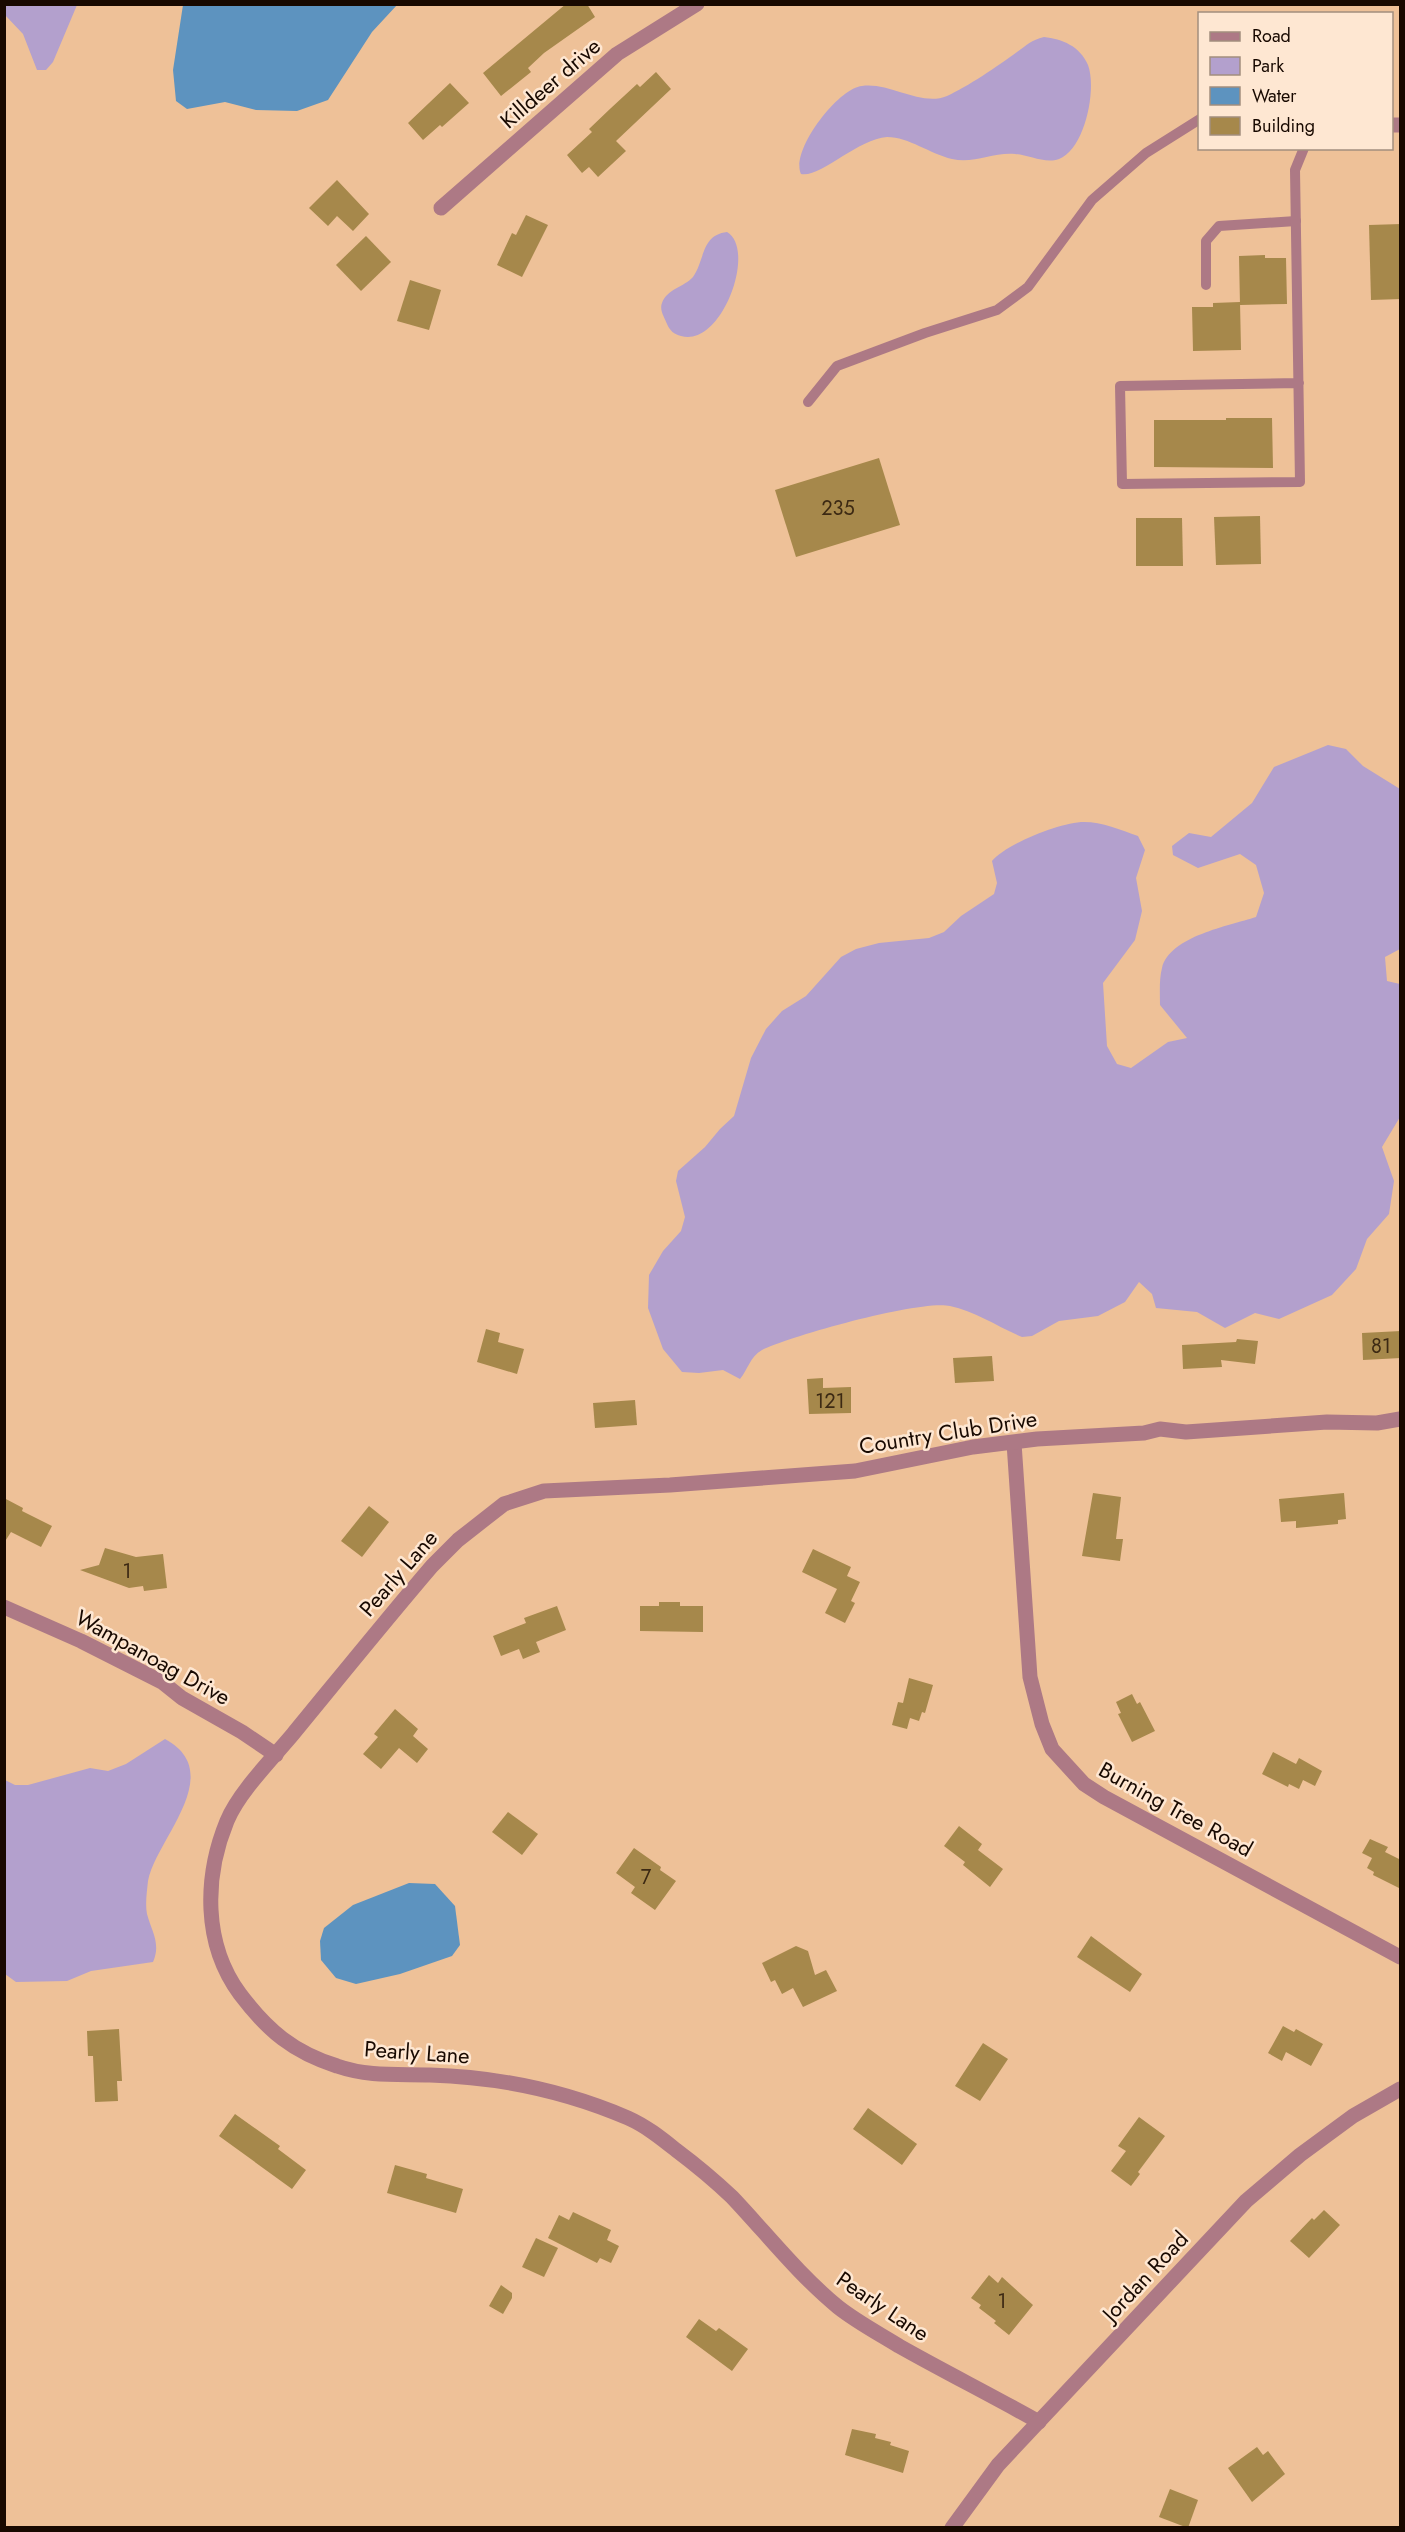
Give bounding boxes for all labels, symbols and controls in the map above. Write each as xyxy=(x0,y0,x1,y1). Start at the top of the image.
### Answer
legend xyxy=(1198,12,1393,150)
text: Road xyxy=(1252,23,1291,49)
street label: Killdeer drive xyxy=(493,30,607,136)
text: Park xyxy=(1252,53,1284,79)
text: Water xyxy=(1252,83,1297,109)
text: Building xyxy=(1252,113,1315,139)
house number: 235 xyxy=(821,494,855,523)
house number: 81 xyxy=(1371,1332,1391,1361)
house number: 121 xyxy=(815,1387,845,1416)
street label: Country Club Drive xyxy=(857,1402,1039,1462)
street label: Pearly Lane xyxy=(351,1523,445,1623)
house number: 1 xyxy=(123,1557,132,1586)
street label: Wampanoag Drive xyxy=(70,1601,236,1713)
street label: Burning Tree Road xyxy=(1093,1753,1259,1865)
house number: 7 xyxy=(641,1863,652,1892)
street label: Pearly Lane xyxy=(363,2032,471,2072)
street label: Jordan Road xyxy=(1093,2224,1195,2331)
street label: Pearly Lane xyxy=(830,2263,936,2349)
house number: 1 xyxy=(998,2287,1007,2316)

